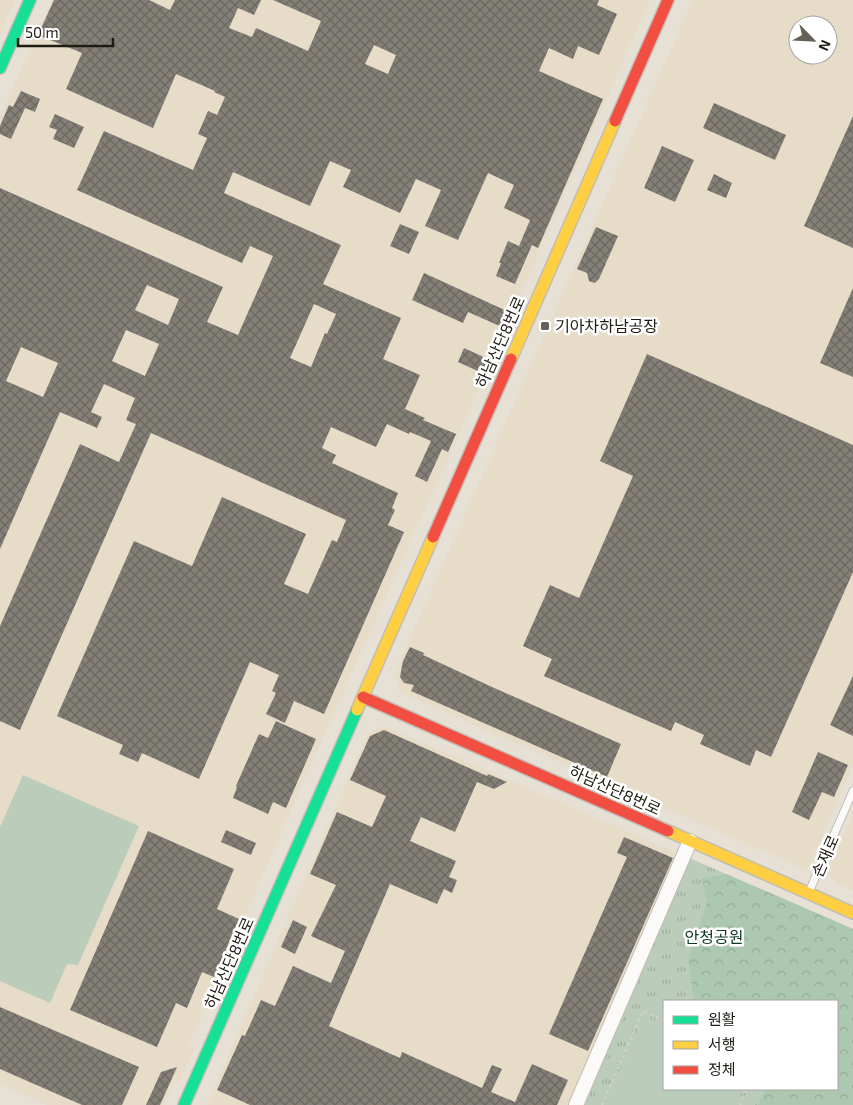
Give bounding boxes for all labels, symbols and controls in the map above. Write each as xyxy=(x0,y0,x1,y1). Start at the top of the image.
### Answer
scale bar xyxy=(18,15,112,47)
north arrow xyxy=(788,15,838,65)
text: 50 m xyxy=(25,23,59,41)
text: N xyxy=(816,37,835,54)
street label: 하남산단8번로 xyxy=(471,293,528,390)
place label: 기아차하남공장 xyxy=(555,316,658,335)
marker: 기아차하남공장 xyxy=(539,320,551,332)
street label: 하남산단8번로 xyxy=(567,761,664,818)
street label: 손재로 xyxy=(807,832,842,880)
street label: 하남산단8번로 xyxy=(200,914,257,1011)
park label: 안청공원 xyxy=(685,927,743,946)
legend xyxy=(663,1000,838,1090)
text: 원활 xyxy=(708,1010,736,1028)
text: 서행 xyxy=(708,1035,736,1053)
text: 정체 xyxy=(708,1060,736,1078)

